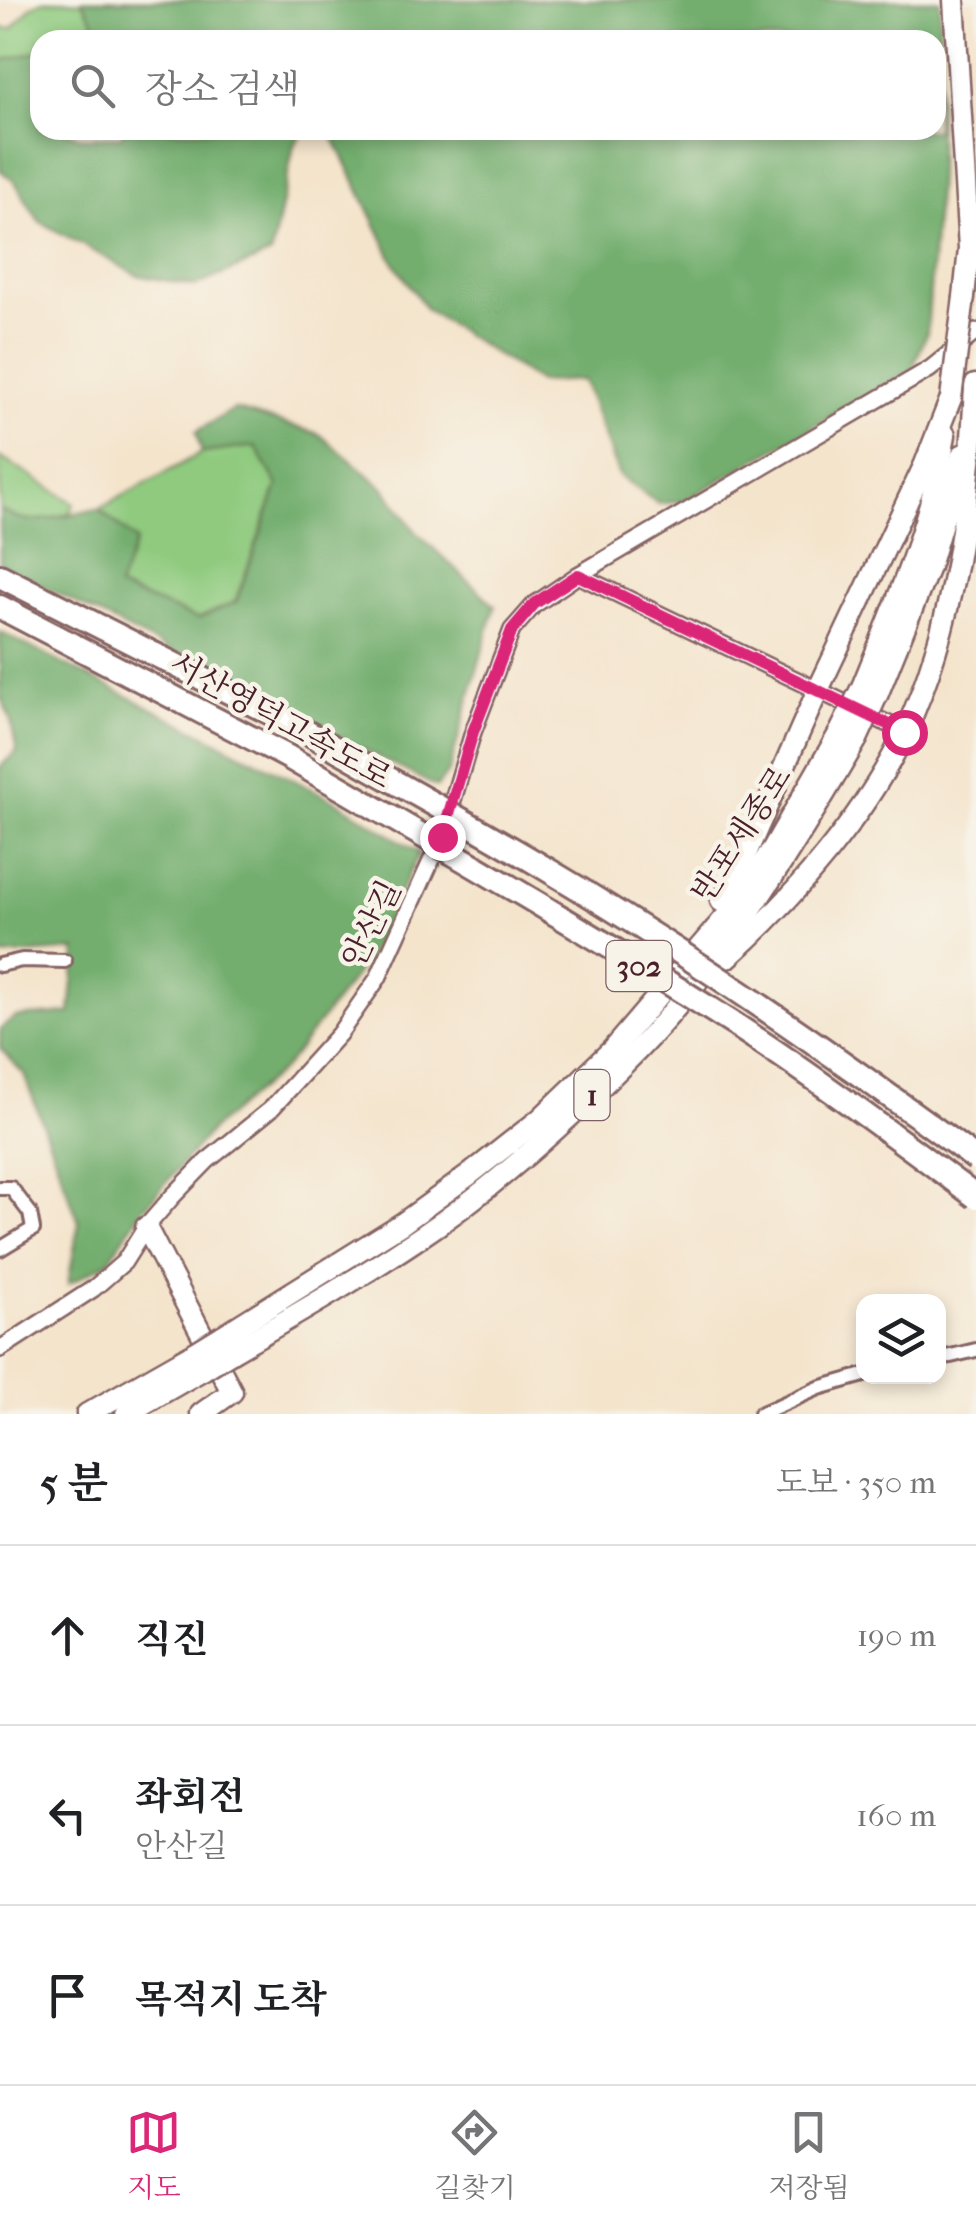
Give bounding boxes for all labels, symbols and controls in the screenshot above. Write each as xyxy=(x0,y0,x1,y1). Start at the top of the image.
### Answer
search box xyxy=(30,30,946,140)
icon: search xyxy=(65,58,120,113)
text: 장소 검색 xyxy=(145,67,300,112)
street label: 서산영덕고속도로 xyxy=(164,644,398,797)
route start xyxy=(882,710,928,756)
street label: 반포세종로 xyxy=(684,759,799,909)
route end xyxy=(420,815,466,861)
street label: 안산길 xyxy=(334,874,408,974)
road number: 302 xyxy=(606,941,672,991)
road number: 1 xyxy=(574,1070,610,1120)
map controls xyxy=(856,1294,946,1384)
button: layers xyxy=(856,1294,946,1384)
text: 5 분 xyxy=(40,1459,108,1508)
text: 도보 · 350 m xyxy=(776,1464,936,1501)
icon: ahead xyxy=(40,1608,95,1663)
text: 직진 xyxy=(135,1617,208,1662)
text: 190 m xyxy=(857,1617,936,1654)
text: 좌회전 xyxy=(135,1774,245,1819)
icon: left xyxy=(40,1788,95,1843)
text: 160 m xyxy=(856,1797,936,1834)
text: 안산길 xyxy=(135,1828,228,1865)
icon: arrive xyxy=(40,1968,95,2023)
text: 목적지 도착 xyxy=(135,1977,327,2022)
tab: 지도 xyxy=(126,2105,181,2205)
tab: 길찾기 xyxy=(434,2105,515,2205)
tab: 저장됨 xyxy=(768,2105,850,2205)

